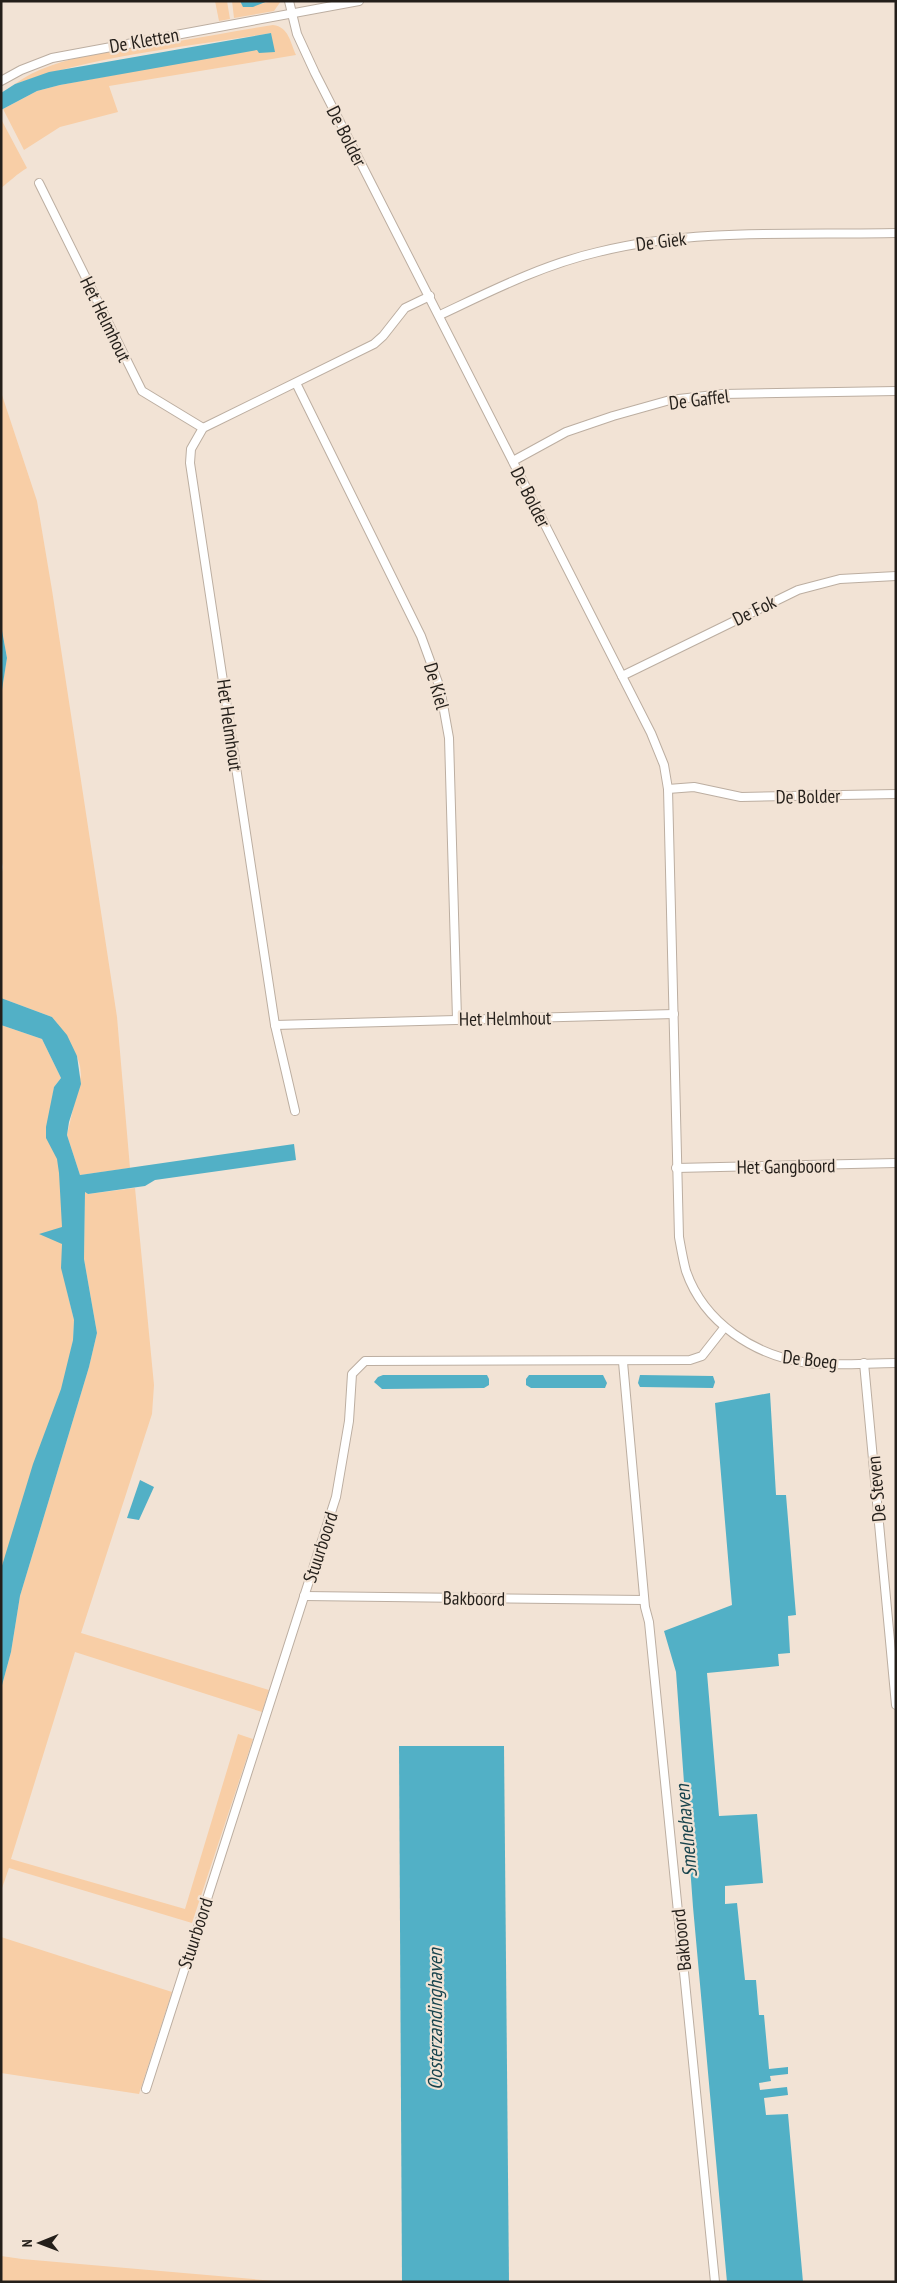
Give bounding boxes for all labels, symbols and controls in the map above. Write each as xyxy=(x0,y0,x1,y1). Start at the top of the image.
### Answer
street label: De Kletten xyxy=(107,22,181,58)
street label: De Bolder xyxy=(322,102,373,171)
street label: De Giek xyxy=(634,226,688,256)
street label: Het Helmhout xyxy=(75,272,137,366)
street label: De Gaffel xyxy=(667,383,731,415)
street label: De Bolder xyxy=(506,463,557,532)
street label: De Fok xyxy=(728,589,780,631)
street label: De Kiel xyxy=(419,660,455,713)
street label: Het Helmhout xyxy=(212,678,248,773)
street label: De Bolder xyxy=(775,783,841,809)
street label: Het Helmhout xyxy=(459,1005,552,1031)
street label: Het Gangboord xyxy=(736,1153,836,1179)
street label: De Boeg xyxy=(781,1344,839,1374)
street label: De Steven xyxy=(861,1455,891,1523)
street label: Stuurboord xyxy=(297,1509,343,1585)
street label: Bakboord xyxy=(443,1585,505,1611)
water label: Smelnehaven xyxy=(669,1782,703,1879)
street label: Stuurboord xyxy=(172,1895,218,1971)
street label: Bakboord xyxy=(666,1908,696,1972)
water label: Oosterzandinghaven xyxy=(422,1947,448,2090)
north arrow xyxy=(15,2218,65,2268)
text: N xyxy=(18,2239,36,2247)

